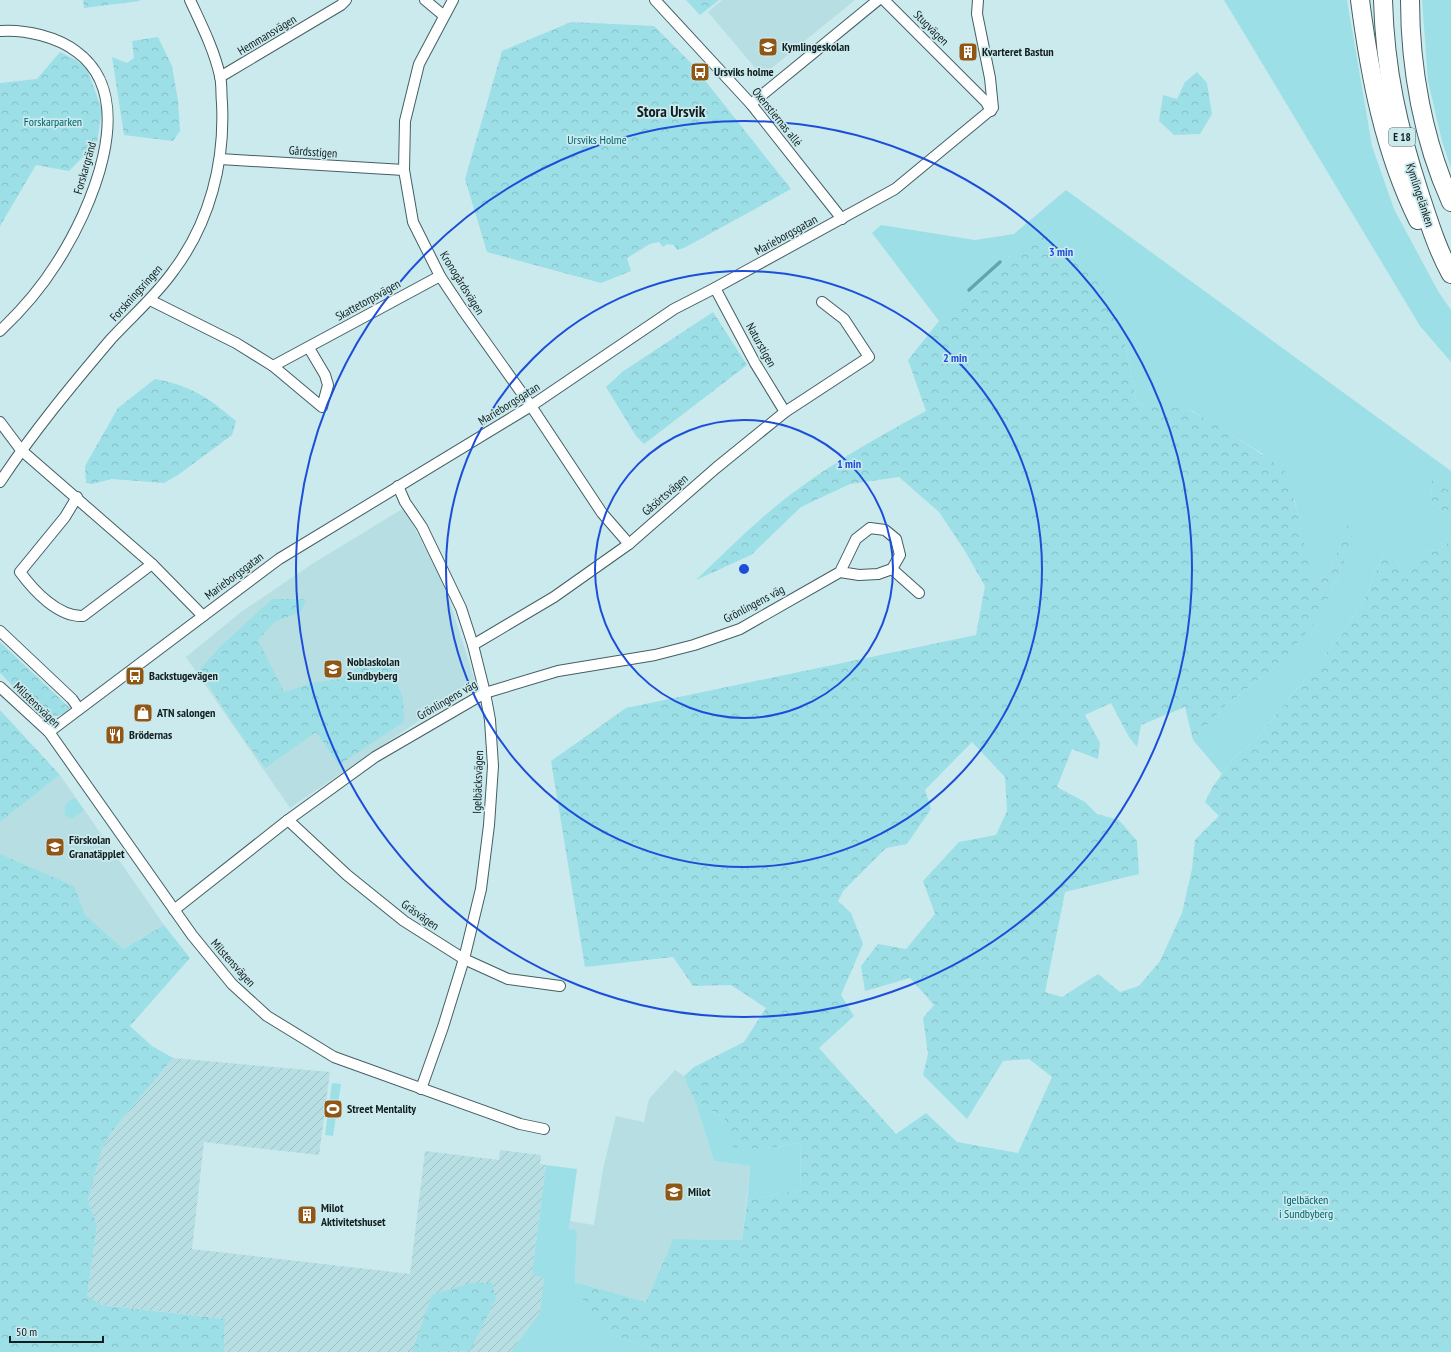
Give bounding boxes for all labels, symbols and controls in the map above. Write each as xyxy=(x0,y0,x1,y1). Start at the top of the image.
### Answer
street label: Stugvägen xyxy=(911,7,952,48)
street label: Hemmansvägen xyxy=(235,11,299,58)
school or university icon: Kymlingeskolan xyxy=(757,36,779,58)
place label: Kymlingeskolan xyxy=(782,39,850,54)
building icon: Kvarteret Bastun xyxy=(957,41,979,63)
place label: Kvarteret Bastun xyxy=(982,44,1054,59)
bus stop icon: Ursviks holme xyxy=(689,61,711,83)
place label: Ursviks holme xyxy=(714,64,774,79)
street label: Oxenstiernas allé xyxy=(749,84,806,149)
district label: Stora Ursvik xyxy=(637,101,706,121)
park label: Forskarparken xyxy=(24,114,82,129)
road number: E 18 xyxy=(1389,128,1415,146)
park label: Ursviks Holme xyxy=(567,132,627,147)
street label: Forskargränd xyxy=(70,140,99,196)
street label: Gårdsstigen xyxy=(288,142,338,161)
street label: Kymlingelänken xyxy=(1403,161,1438,229)
street label: Marieborgsgatan xyxy=(752,211,820,258)
text: 3 min xyxy=(1049,244,1073,259)
street label: Kronogårdsvägen xyxy=(437,248,488,317)
street label: Forskningsringen xyxy=(106,261,165,324)
street label: Skattetorpsvägen xyxy=(333,276,403,324)
street label: Naturstigen xyxy=(743,320,780,370)
text: 2 min xyxy=(943,350,967,365)
street label: Marieborgsgatan xyxy=(475,379,542,428)
text: 1 min xyxy=(837,456,861,471)
street label: Gåsörtsvägen xyxy=(639,471,691,519)
street label: Marieborgsgatan xyxy=(201,549,266,603)
centre of rings xyxy=(737,562,751,576)
street label: Grönlingens väg xyxy=(721,581,787,626)
place label: Noblaskolan Sundbyberg xyxy=(347,654,400,683)
school or university icon: Noblaskolan Sundbyberg xyxy=(322,658,344,680)
bus stop icon: Backstugevägen xyxy=(124,665,146,687)
place label: Backstugevägen xyxy=(149,668,218,683)
street label: Grönlingens väg xyxy=(414,676,479,723)
street label: Milstensvägen xyxy=(11,679,64,731)
shop icon: ATN salongen xyxy=(132,702,154,724)
place label: ATN salongen xyxy=(156,705,216,720)
restaurant icon: Brödernas xyxy=(104,724,126,746)
place label: Brödernas xyxy=(129,727,172,742)
street label: Igelbäcksvägen xyxy=(469,750,486,814)
place label: Förskolan Granatäpplet xyxy=(69,832,125,861)
school or university icon: Förskolan Granatäpplet xyxy=(44,836,66,858)
street label: Gräsvägen xyxy=(398,896,442,933)
street label: Milstensvägen xyxy=(208,936,259,990)
sports icon: Street Mentality xyxy=(322,1098,344,1120)
place label: Street Mentality xyxy=(347,1101,416,1116)
school or university icon: Milot xyxy=(663,1181,685,1203)
place label: Milot xyxy=(688,1184,711,1199)
park label: Igelbäcken i Sundbyberg xyxy=(1279,1192,1333,1221)
place label: Milot Aktivitetshuset xyxy=(320,1200,386,1229)
building icon: Milot Aktivitetshuset xyxy=(296,1204,318,1226)
scale bar xyxy=(10,1318,103,1344)
text: 50 m xyxy=(16,1324,37,1339)

